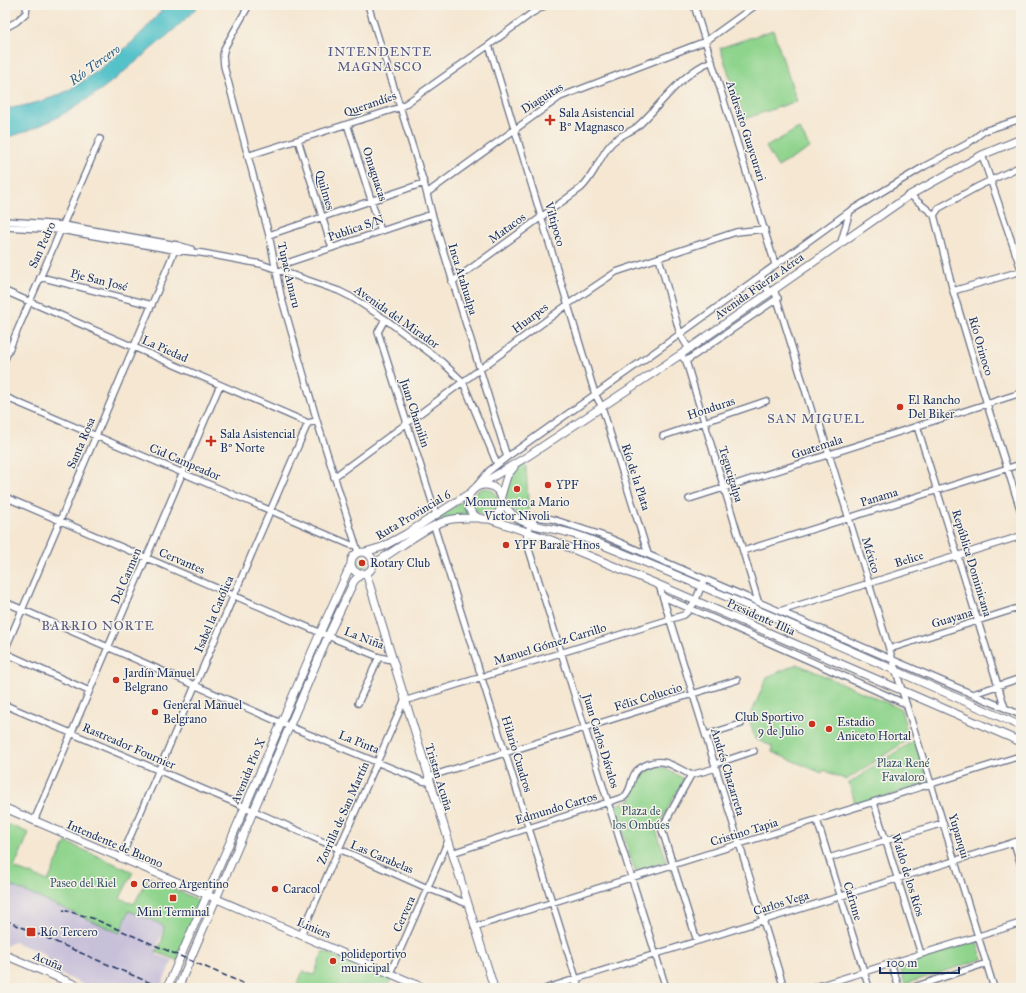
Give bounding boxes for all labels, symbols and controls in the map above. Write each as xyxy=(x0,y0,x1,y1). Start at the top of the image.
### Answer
water label: Río Tercero xyxy=(65,41,124,90)
district label: INTENDENTE MAGNASCO xyxy=(328,44,432,75)
street label: Andresito Guaycurari xyxy=(723,78,769,184)
street label: Diaguitas xyxy=(518,80,566,117)
street label: Querandíes xyxy=(342,88,398,120)
place label: Sala Asistencial Bº Magnasco xyxy=(559,106,635,135)
marker: Sala Asistencial Bº Magnasco xyxy=(544,114,556,126)
street label: Omaguacas xyxy=(359,145,390,203)
street label: Quilmes xyxy=(312,168,338,212)
street label: Viltipoco xyxy=(542,199,568,248)
street label: Matacos xyxy=(486,210,528,246)
street label: Publica S/N xyxy=(326,212,386,244)
street label: San Pedro xyxy=(26,220,58,270)
street label: Tupac Amaru xyxy=(275,241,304,310)
street label: Inca Atahualpa xyxy=(445,242,481,317)
street label: Avenida Fuerza Aérea xyxy=(711,249,807,323)
street label: Pje San José xyxy=(69,266,129,295)
street label: Avenida del Mirador xyxy=(351,282,443,352)
street label: Huarpes xyxy=(509,300,551,336)
street label: Río Orinoco xyxy=(966,315,996,377)
street label: La Piedad xyxy=(140,333,190,365)
street label: Juan Chamilin xyxy=(396,375,433,450)
place label: El Rancho Del Biker xyxy=(908,393,960,421)
street label: Honduras xyxy=(685,394,737,422)
marker: El Rancho Del Biker xyxy=(895,402,905,412)
district label: SAN MIGUEL xyxy=(767,411,865,427)
street label: Santa Rosa xyxy=(64,414,98,471)
place label: Sala Asistencial Bº Norte xyxy=(220,427,296,455)
street label: Guatemala xyxy=(790,432,845,462)
marker: Sala Asistencial Bº Norte xyxy=(205,435,217,447)
street label: Cid Campeador xyxy=(147,441,223,483)
street label: Río de la Plata xyxy=(619,442,654,513)
street label: Tegucigalpa xyxy=(715,444,746,505)
place label: YPF xyxy=(556,478,579,492)
marker: YPF xyxy=(543,480,553,490)
marker: Monumento a Mario Victor Nivoli xyxy=(512,484,522,494)
street label: Panama xyxy=(859,484,900,509)
street label: Ruta Provincial 6 xyxy=(373,487,454,543)
place label: Monumento a Mario Victor Nivoli xyxy=(465,495,569,523)
street label: República Dominicana xyxy=(949,508,995,619)
street label: México xyxy=(859,535,883,575)
place label: YPF Barale Hnos xyxy=(514,538,600,552)
marker: YPF Barale Hnos xyxy=(501,540,511,550)
street label: Del Carmen xyxy=(108,545,144,606)
street label: Cervantes xyxy=(157,545,207,577)
street label: Belice xyxy=(893,548,925,570)
place label: Rotary Club xyxy=(370,556,430,570)
marker: Rotary Club xyxy=(357,558,367,568)
street label: Isabel la Católica xyxy=(191,573,237,655)
street label: Presidente Illia xyxy=(725,596,798,639)
street label: Guayana xyxy=(930,605,975,631)
district label: BARRIO NORTE xyxy=(41,618,155,634)
street label: Manuel Gómez Carrillo xyxy=(492,620,608,668)
street label: La Niña xyxy=(342,624,387,652)
place label: Jardín Manuel Belgrano xyxy=(122,666,196,695)
marker: Jardín Manuel Belgrano xyxy=(111,675,121,685)
street label: Félix Coluccio xyxy=(612,680,684,714)
street label: Juan Carlos Dávalos xyxy=(578,690,622,790)
place label: General Manuel Belgrano xyxy=(163,698,243,727)
marker: General Manuel Belgrano xyxy=(150,707,160,717)
place label: Club Sportivo 9 de Julio xyxy=(735,710,804,739)
street label: Hilario Cuadros xyxy=(499,714,535,794)
place label: Estadio Aniceto Hortal xyxy=(836,715,912,743)
marker: Club Sportivo 9 de Julio xyxy=(807,719,817,729)
street label: Rastreador Fournier xyxy=(80,720,178,772)
marker: Estadio Aniceto Hortal xyxy=(824,724,834,734)
street label: Andrés Chazarreta xyxy=(708,726,748,818)
street label: La Pinta xyxy=(337,728,382,757)
street label: Avenida Pio X xyxy=(228,736,268,807)
street label: Tristan Acuña xyxy=(422,742,456,813)
park label: Plaza René Favaloro xyxy=(876,756,930,784)
street label: Zorrilla de San Martín xyxy=(314,759,372,866)
street label: Edmundo Cartos xyxy=(513,789,599,827)
park label: Plaza de los Ombúes xyxy=(612,804,670,832)
street label: Yupanqui xyxy=(945,812,973,861)
street label: Cristino Tapia xyxy=(708,815,780,849)
street label: Intendente de Buono xyxy=(65,817,165,871)
street label: Waldo de los Ríos xyxy=(889,832,927,918)
street label: Las Carabelas xyxy=(348,837,416,877)
park label: Paseo del Riel xyxy=(50,876,117,890)
place label: Correo Argentino xyxy=(142,877,229,892)
marker: Correo Argentino xyxy=(129,879,139,889)
street label: Cafrune xyxy=(840,880,866,922)
place label: Caracol xyxy=(283,882,321,896)
marker: Caracol xyxy=(270,884,280,894)
street label: Carlos Vega xyxy=(752,888,812,919)
marker: Mini Terminal xyxy=(168,893,178,903)
street label: Cervera xyxy=(390,893,419,934)
place label: Mini Terminal xyxy=(137,905,210,919)
street label: Liniers xyxy=(295,915,333,941)
place label: Río Tercero xyxy=(40,925,98,939)
marker: Río Tercero xyxy=(25,926,37,938)
place label: polideportivo municipal xyxy=(340,947,406,975)
street label: Acuña xyxy=(30,948,66,974)
scale bar xyxy=(880,949,959,975)
marker: polideportivo municipal xyxy=(328,956,338,966)
text: 100 m xyxy=(886,956,917,970)

